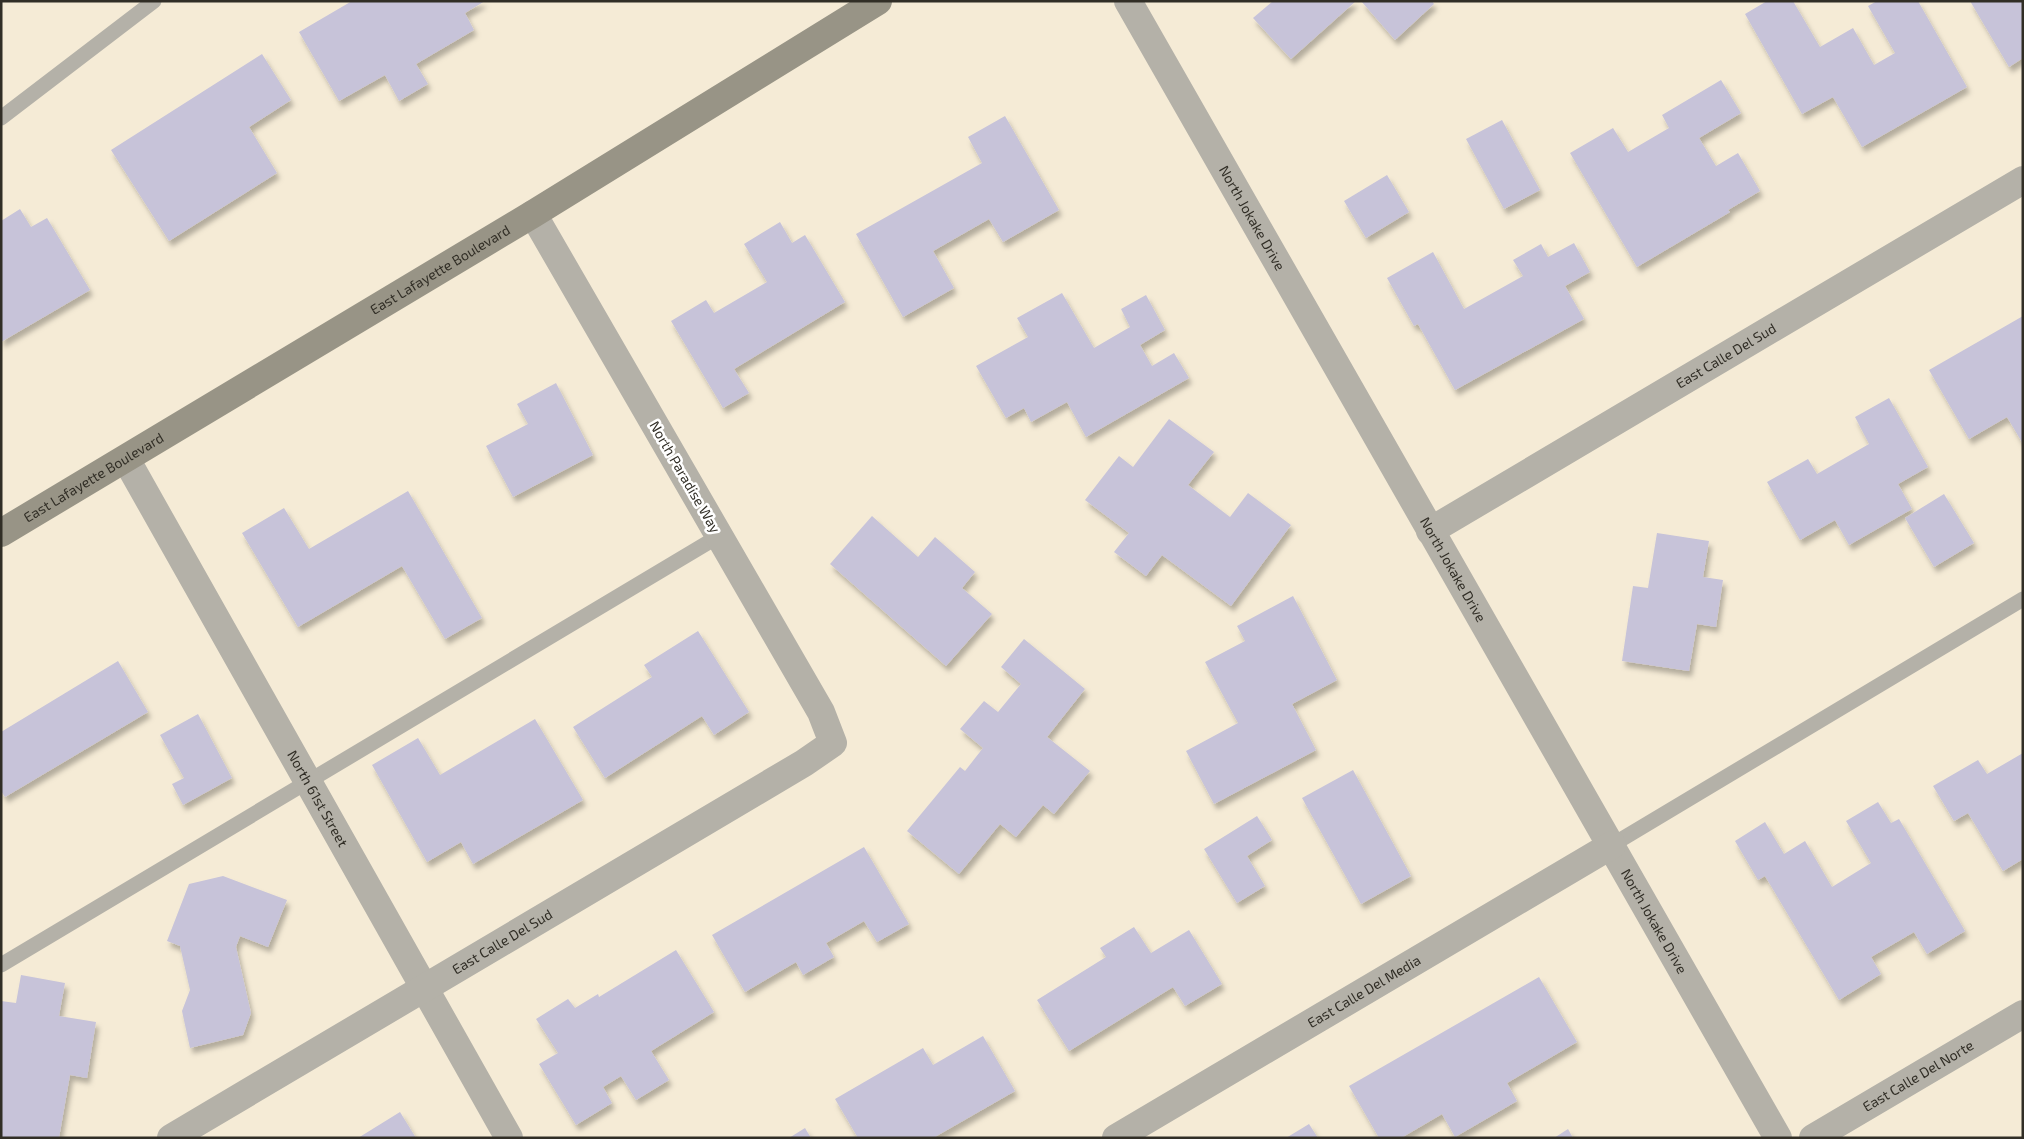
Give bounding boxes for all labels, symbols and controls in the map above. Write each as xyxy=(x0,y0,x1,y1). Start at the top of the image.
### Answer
street label: North Jokake Drive xyxy=(1216,162,1289,273)
street label: East Lafayette Boulevard xyxy=(367,221,513,318)
street label: East Calle Del Sud xyxy=(1673,319,1779,392)
street label: North Paradise Way xyxy=(646,418,725,536)
street label: East Lafayette Boulevard xyxy=(20,429,166,525)
street label: North Jokake Drive xyxy=(1417,514,1490,625)
street label: North 61st Street xyxy=(284,747,352,850)
street label: North Jokake Drive xyxy=(1618,865,1691,977)
street label: East Calle Del Sud xyxy=(449,905,555,978)
street label: East Calle Del Media xyxy=(1304,951,1423,1031)
street label: East Calle Del Norte xyxy=(1859,1036,1976,1115)

